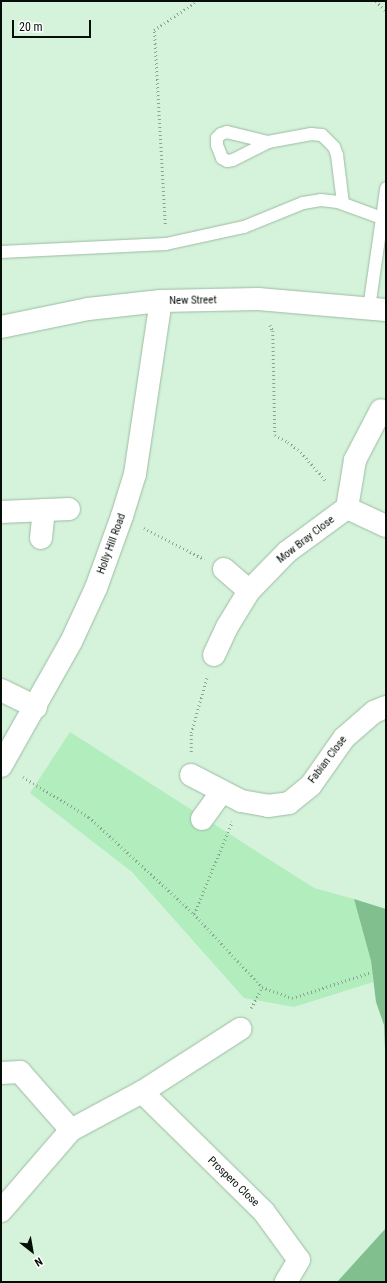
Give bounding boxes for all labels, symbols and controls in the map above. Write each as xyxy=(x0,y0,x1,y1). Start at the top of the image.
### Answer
scale bar xyxy=(14,12,93,38)
text: 20 m xyxy=(19,20,43,34)
street label: New Street xyxy=(169,294,217,308)
street label: Holly Hill Road xyxy=(95,512,129,576)
street label: Mow Bray Close xyxy=(275,513,337,567)
street label: Fabian Close xyxy=(306,734,350,786)
street label: Prospero Close xyxy=(205,1154,261,1210)
north arrow xyxy=(12,1231,52,1271)
text: N xyxy=(32,1254,45,1269)

